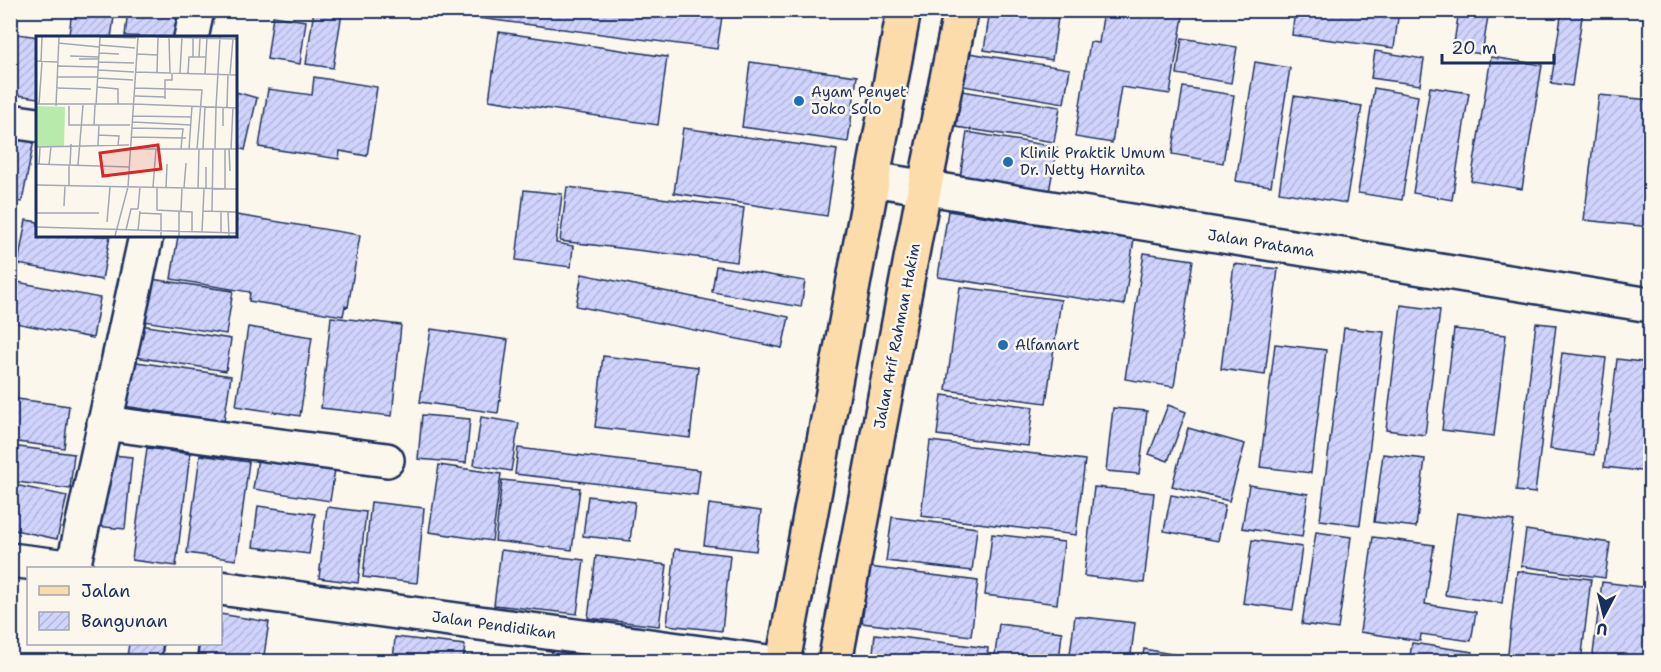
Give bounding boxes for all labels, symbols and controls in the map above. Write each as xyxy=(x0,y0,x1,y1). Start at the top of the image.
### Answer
scale bar xyxy=(1442,27,1554,65)
inset map xyxy=(36,36,237,237)
text: 20 m xyxy=(1451,36,1497,60)
place label: Ayam Penyet Joko Solo xyxy=(811,82,907,119)
marker: Ayam Penyet Joko Solo xyxy=(792,94,806,108)
place label: Klinik Praktik Umum Dr. Netty Harnita xyxy=(1020,143,1165,180)
marker: Klinik Praktik Umum Dr. Netty Harnita xyxy=(1001,155,1015,169)
street label: Jalan Pratama xyxy=(1206,225,1316,261)
street label: Jalan Arif Rahman Hakim xyxy=(869,241,925,430)
place label: Alfamart xyxy=(1015,335,1080,355)
marker: Alfamart xyxy=(996,338,1010,352)
legend xyxy=(27,567,222,645)
text: Jalan xyxy=(81,579,130,603)
north arrow xyxy=(1574,585,1634,645)
street label: Jalan Pendidikan xyxy=(430,606,558,644)
text: Bangunan xyxy=(81,609,168,633)
text: U xyxy=(1595,618,1609,640)

